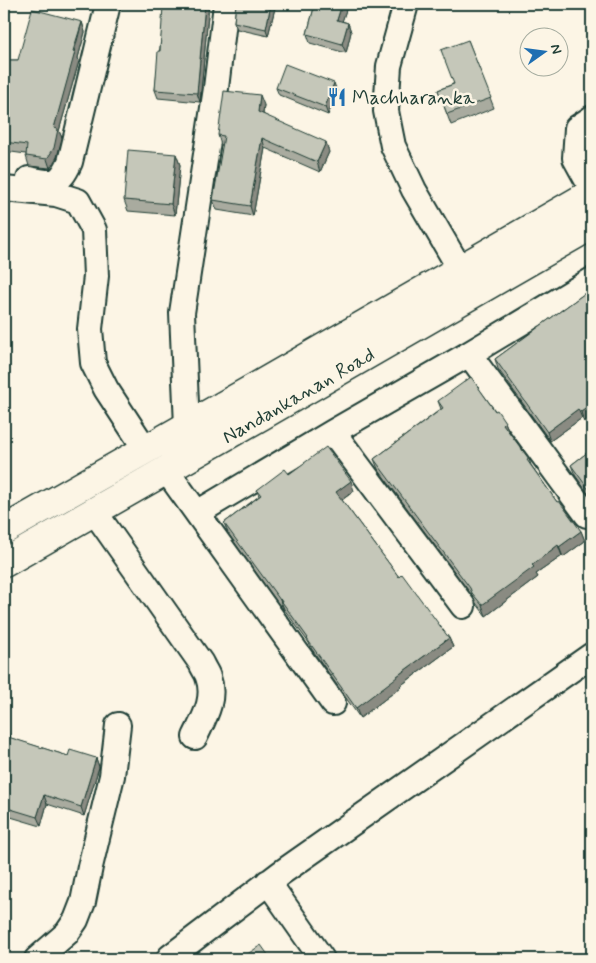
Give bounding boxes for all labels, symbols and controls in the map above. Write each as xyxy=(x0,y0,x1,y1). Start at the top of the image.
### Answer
north arrow xyxy=(518,28,568,78)
text: N xyxy=(546,42,566,56)
place label: Machharanka xyxy=(352,85,476,112)
restaurant icon: Machharanka xyxy=(326,86,348,108)
street label: Nandankanan Road xyxy=(218,342,380,451)

